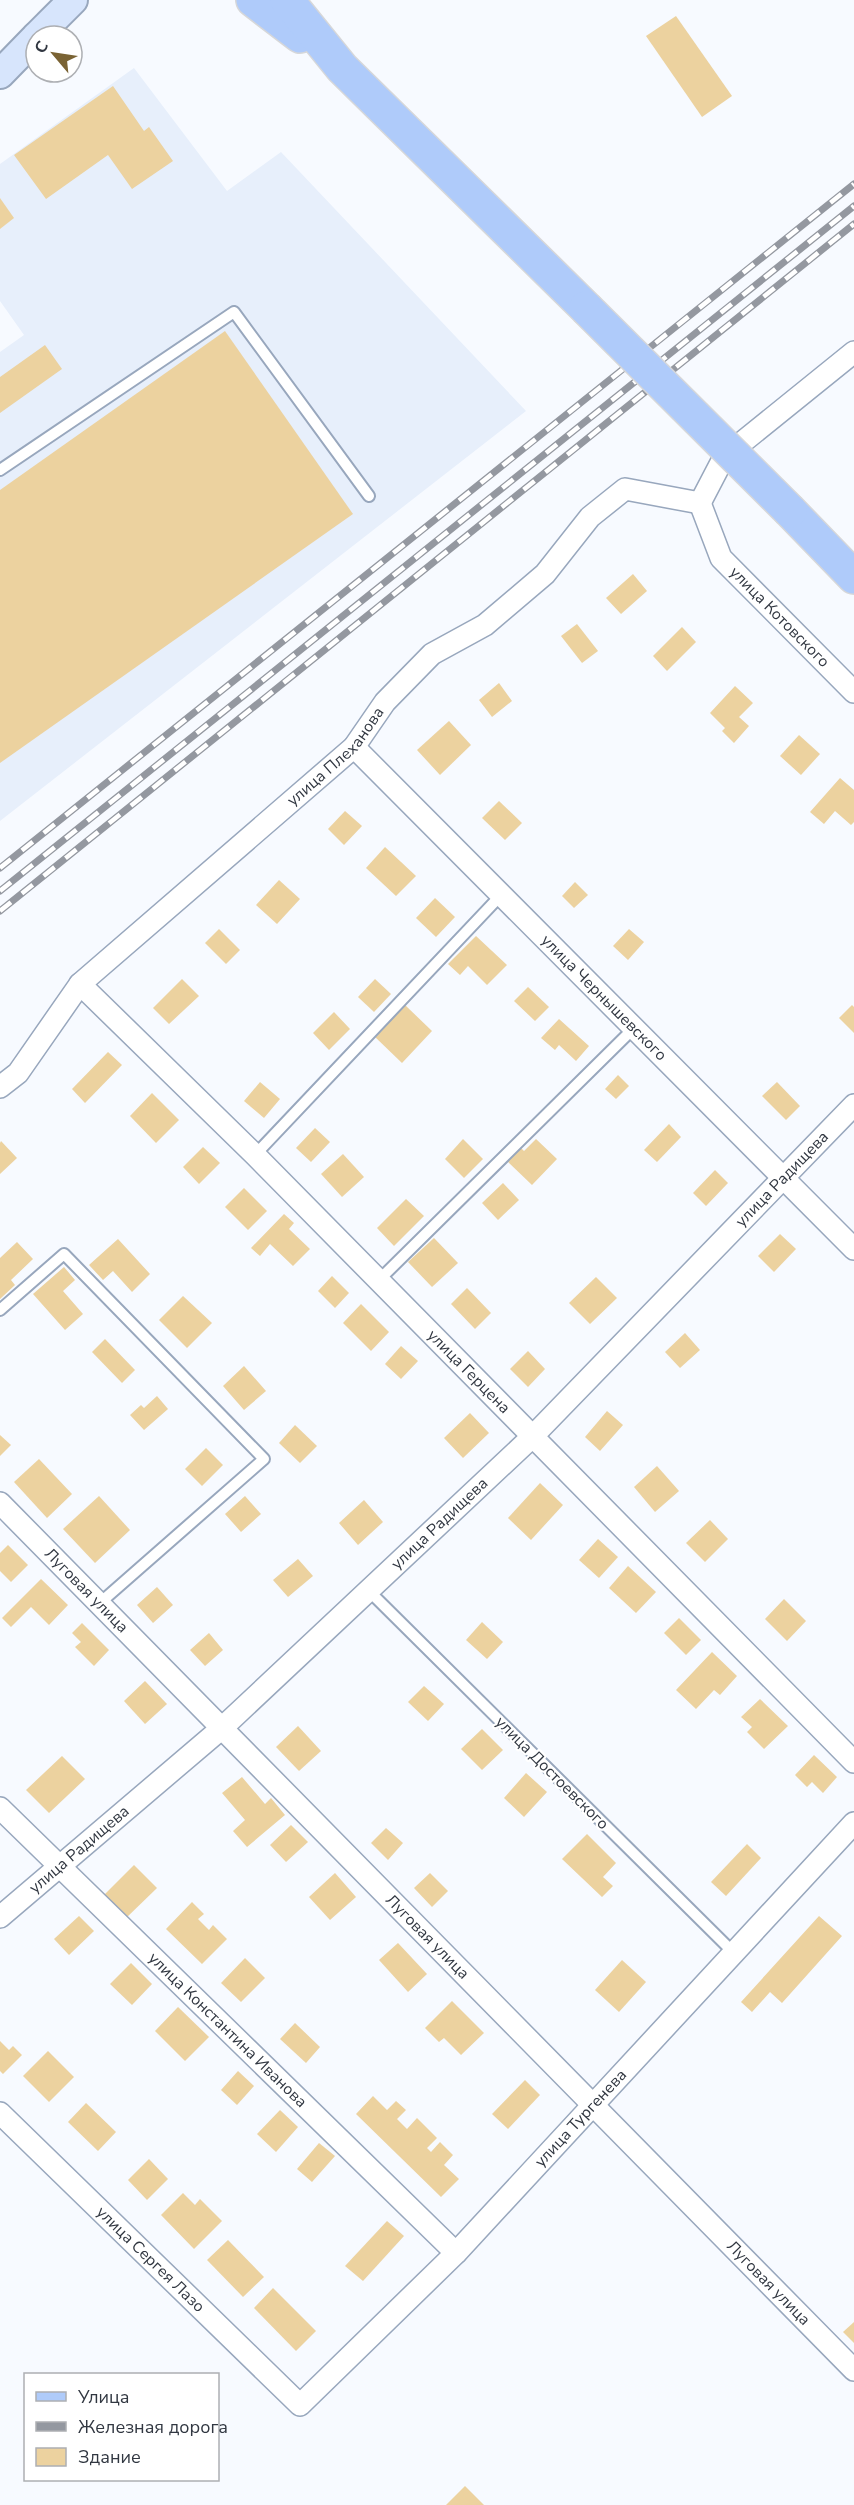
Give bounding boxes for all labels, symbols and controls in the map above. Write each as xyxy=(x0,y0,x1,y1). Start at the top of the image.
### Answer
north arrow xyxy=(24,24,84,84)
text: С xyxy=(29,37,54,57)
street label: улица Котовского xyxy=(725,562,835,672)
street label: улица Плеханова xyxy=(282,703,389,811)
street label: улица Чернышевского xyxy=(536,930,672,1066)
street label: улица Радищева xyxy=(731,1126,834,1232)
street label: улица Герцена xyxy=(422,1325,515,1418)
street label: улица Радищева xyxy=(386,1473,493,1575)
street label: Луговая улица xyxy=(40,1543,133,1638)
street label: улица Достоевского xyxy=(490,1711,614,1835)
street label: улица Радищева xyxy=(24,1801,134,1899)
street label: Луговая улица xyxy=(381,1890,474,1984)
street label: улица Константина Иванова xyxy=(143,1948,312,2113)
street label: улица Тургенева xyxy=(530,2064,632,2172)
street label: улица Сергея Лазо xyxy=(91,2202,210,2317)
street label: Луговая улица xyxy=(722,2236,815,2330)
legend xyxy=(24,2373,219,2481)
text: Улица xyxy=(77,2385,129,2409)
text: Железная дорога xyxy=(78,2415,228,2439)
text: Здание xyxy=(78,2445,141,2469)

